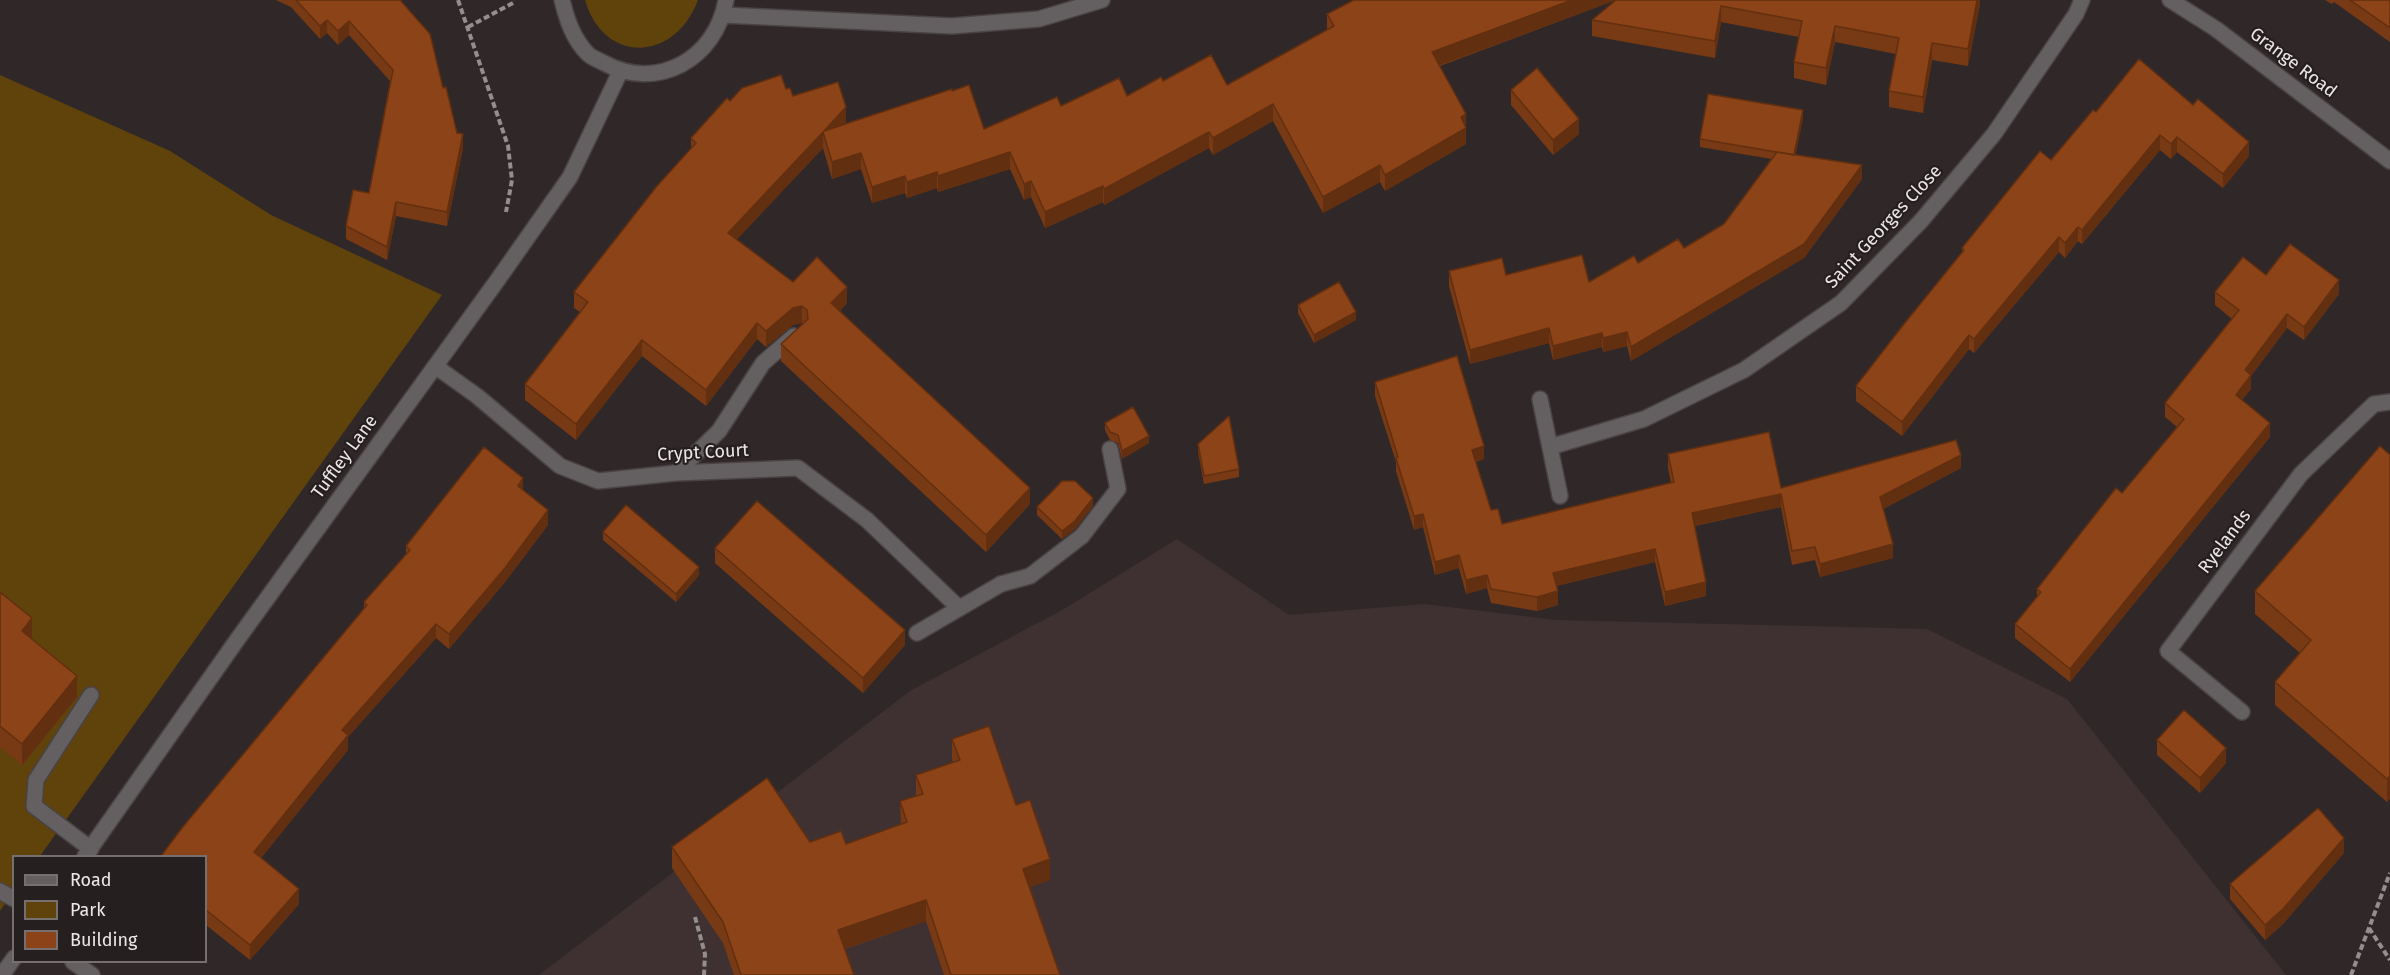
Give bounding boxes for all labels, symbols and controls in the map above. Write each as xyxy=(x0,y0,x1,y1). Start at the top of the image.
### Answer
street label: Grange Road xyxy=(2245,23,2341,103)
street label: Saint Georges Close xyxy=(1821,161,1947,293)
street label: Tuffley Lane xyxy=(307,411,383,503)
street label: Crypt Court xyxy=(657,440,749,466)
street label: Ryelands xyxy=(2194,506,2256,578)
legend xyxy=(12,855,207,963)
text: Road xyxy=(70,869,112,891)
text: Park xyxy=(70,899,105,921)
text: Building xyxy=(70,929,137,951)

